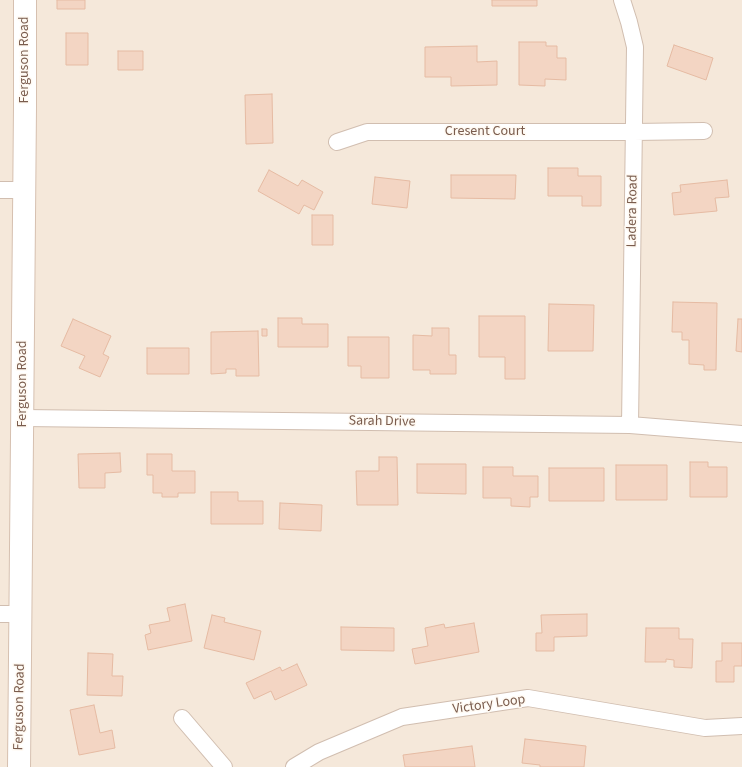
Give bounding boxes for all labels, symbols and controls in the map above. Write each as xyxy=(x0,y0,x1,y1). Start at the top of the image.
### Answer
street label: Ferguson Road xyxy=(17,16,33,104)
street label: Cresent Court xyxy=(445,124,525,140)
street label: Ladera Road xyxy=(624,174,642,248)
street label: Ferguson Road xyxy=(15,340,31,428)
street label: Sarah Drive xyxy=(348,413,416,431)
street label: Ferguson Road xyxy=(11,663,29,751)
street label: Victory Loop xyxy=(452,692,526,718)

